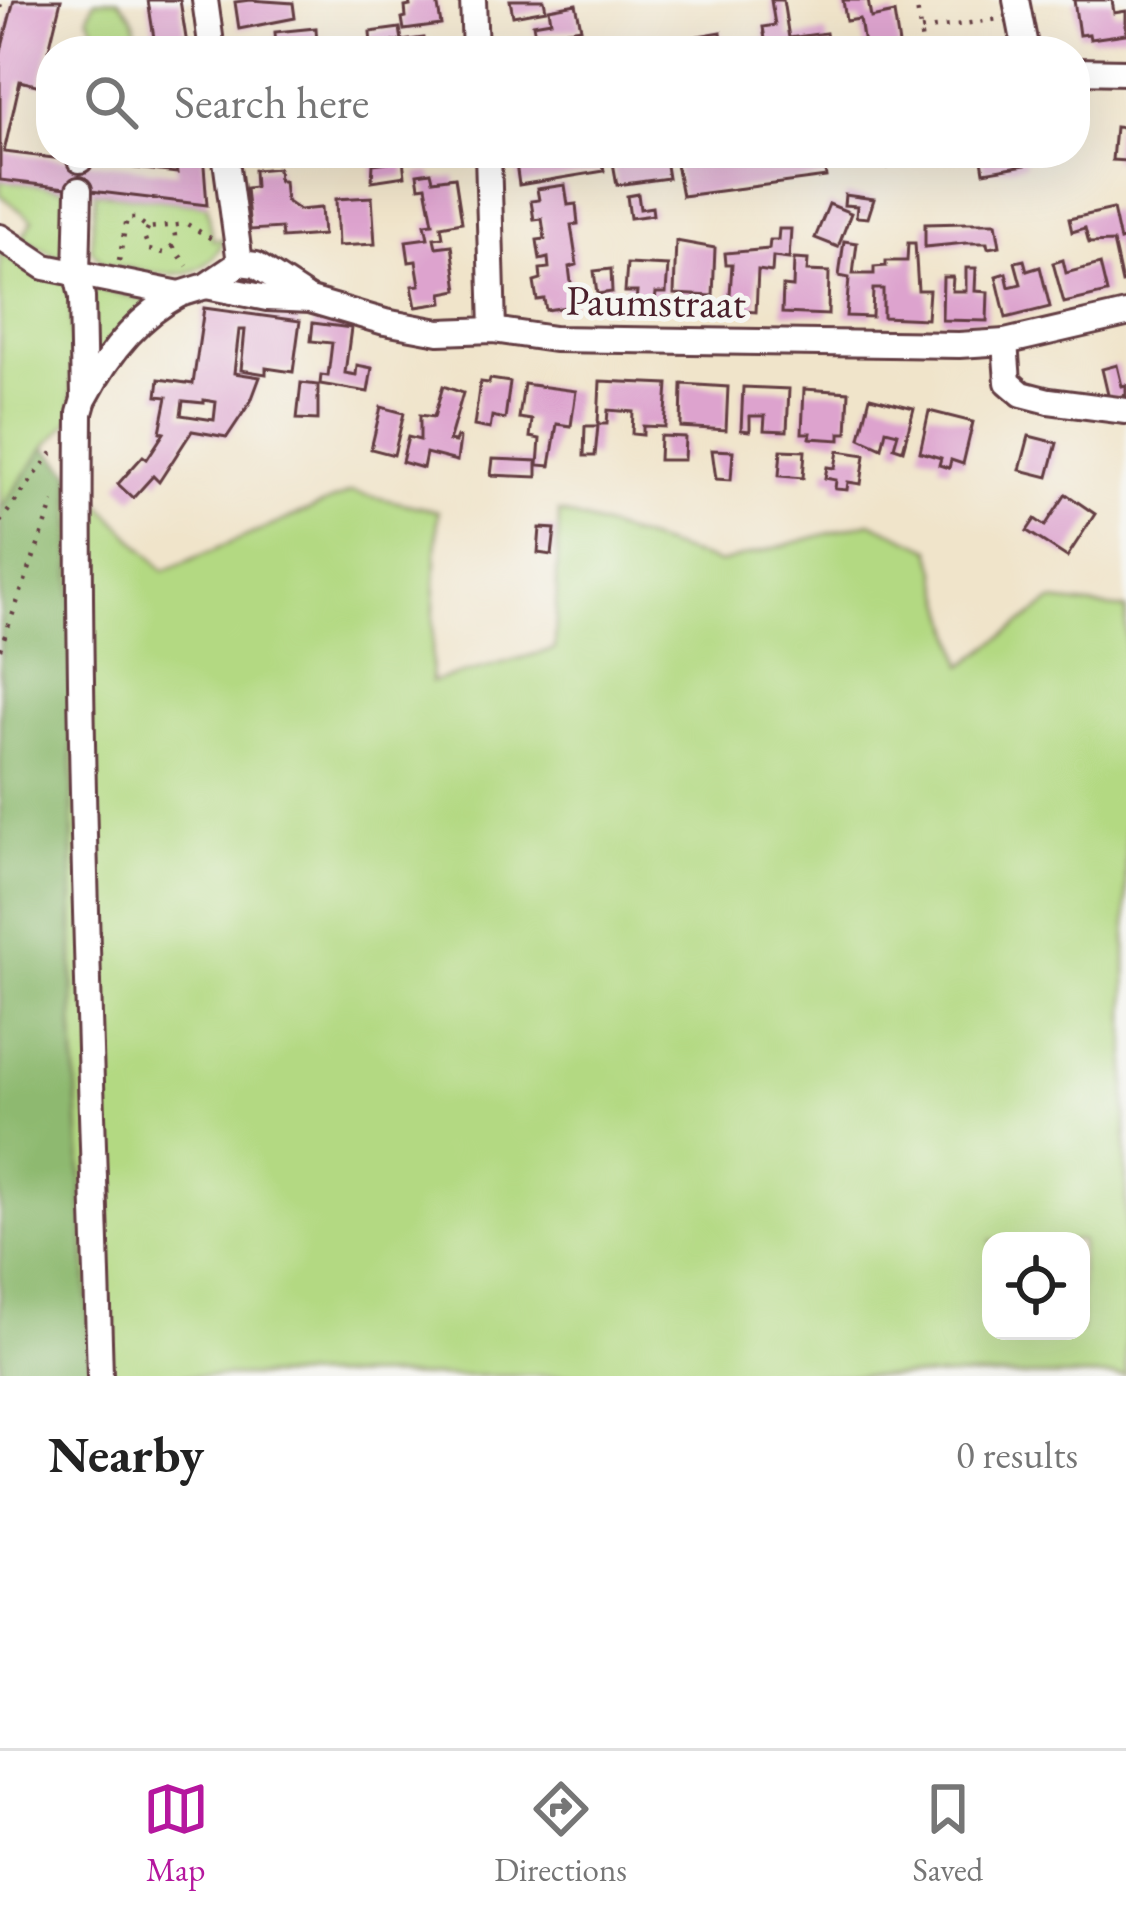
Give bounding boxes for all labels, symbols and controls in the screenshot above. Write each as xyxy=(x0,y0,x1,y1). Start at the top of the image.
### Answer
search box xyxy=(36,36,1090,168)
icon: search xyxy=(78,69,144,135)
text: Search here xyxy=(174,73,369,131)
street label: Paumstraat xyxy=(565,272,747,331)
map controls xyxy=(982,1232,1090,1340)
button: locate xyxy=(982,1232,1090,1340)
text: Nearby xyxy=(48,1421,204,1487)
text: 0 results xyxy=(956,1429,1078,1480)
tab: Map xyxy=(143,1776,209,1891)
tab: Directions xyxy=(494,1776,627,1891)
tab: Saved xyxy=(913,1776,983,1891)

